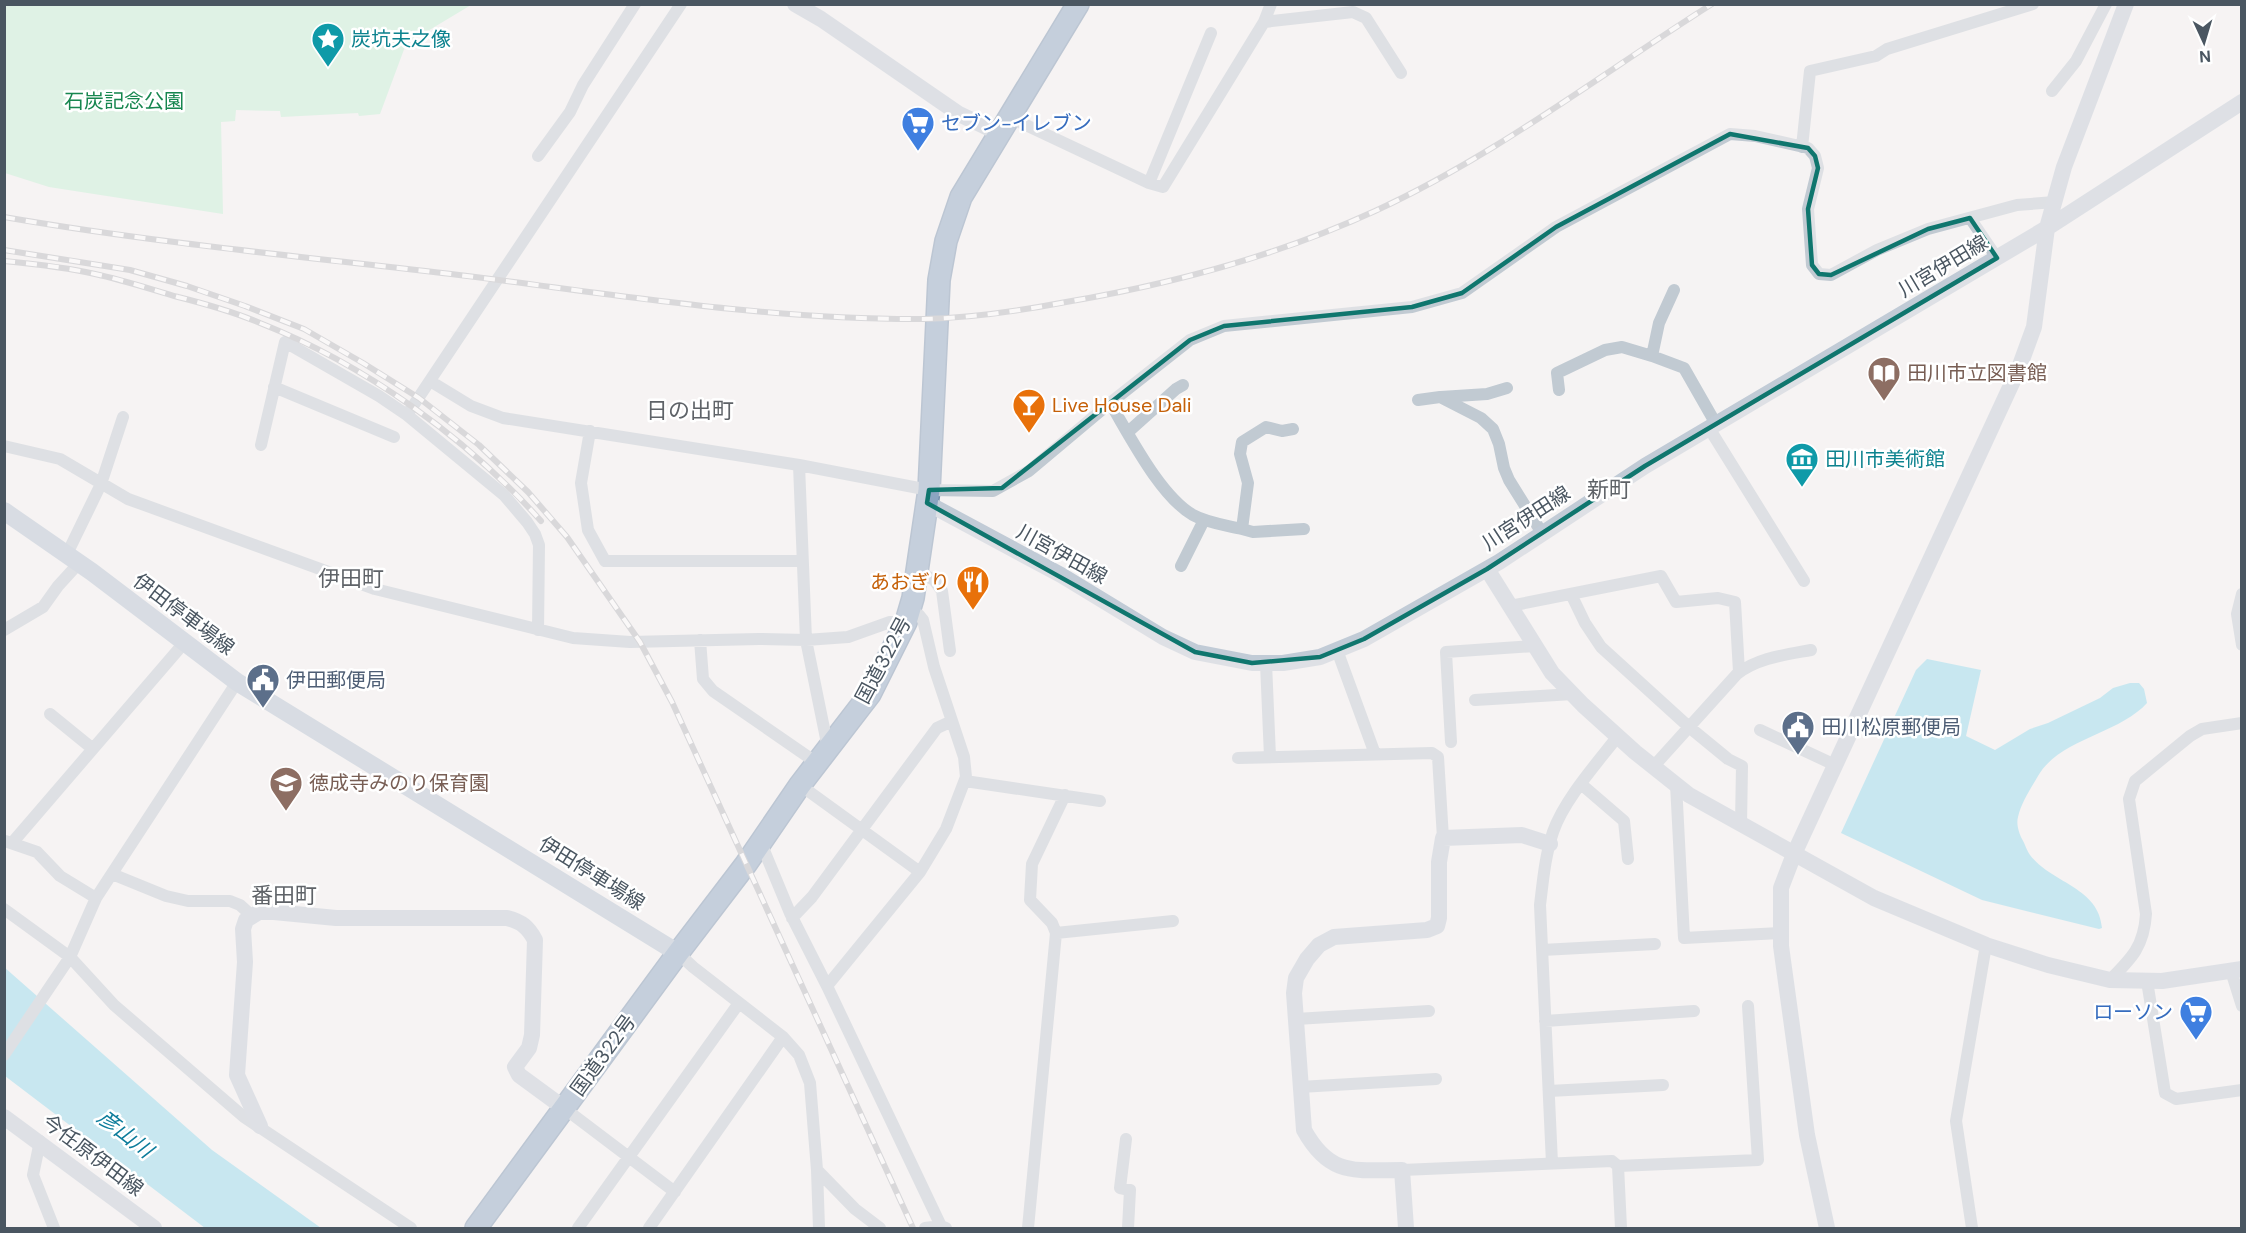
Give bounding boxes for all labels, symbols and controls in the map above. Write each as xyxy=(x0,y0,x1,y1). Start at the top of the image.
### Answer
north arrow xyxy=(2174,12,2234,72)
place icon: 炭坑夫之像 xyxy=(310,21,346,68)
place label: 炭坑夫之像 xyxy=(351,26,451,52)
text: N xyxy=(2198,46,2212,67)
park label: 石炭記念公園 xyxy=(64,88,184,114)
supermarket icon: セブン-イレブン xyxy=(900,105,936,152)
place label: セブン-イレブン xyxy=(941,110,1092,136)
street label: 川宮伊田線 xyxy=(1893,229,1993,303)
library icon: 田川市立図書館 xyxy=(1866,355,1902,402)
place label: 田川市立図書館 xyxy=(1907,360,2047,386)
bar icon: Live House Dali xyxy=(1011,387,1047,434)
place label: Live House Dali xyxy=(1052,392,1192,418)
district label: 日の出町 xyxy=(646,396,734,425)
museum icon: 田川市美術館 xyxy=(1784,441,1820,488)
place label: 田川市美術館 xyxy=(1825,446,1945,472)
district label: 新町 xyxy=(1587,475,1631,504)
street label: 川宮伊田線 xyxy=(1477,480,1575,556)
street label: 川宮伊田線 xyxy=(1012,518,1112,590)
district label: 伊田町 xyxy=(318,564,384,593)
restaurant icon: あおぎり xyxy=(955,564,991,611)
street label: 伊田停車場線 xyxy=(128,568,240,660)
place label: あおぎり xyxy=(870,569,950,595)
street label: 国道322号 xyxy=(849,612,917,708)
public building icon: 伊田郵便局 xyxy=(245,662,281,709)
place label: 伊田郵便局 xyxy=(286,667,386,693)
public building icon: 田川松原郵便局 xyxy=(1780,709,1816,756)
place label: 田川松原郵便局 xyxy=(1821,714,1961,740)
school or university icon: 徳成寺みのり保育園 xyxy=(268,765,304,812)
place label: 徳成寺みのり保育園 xyxy=(309,770,489,796)
street label: 伊田停車場線 xyxy=(534,830,650,916)
district label: 番田町 xyxy=(251,881,317,910)
supermarket icon: ローソン xyxy=(2178,994,2214,1041)
place label: ローソン xyxy=(2093,999,2173,1025)
street label: 国道322号 xyxy=(565,1009,641,1101)
water label: 彦山川 xyxy=(92,1104,160,1166)
street label: 今任原伊田線 xyxy=(37,1109,149,1201)

